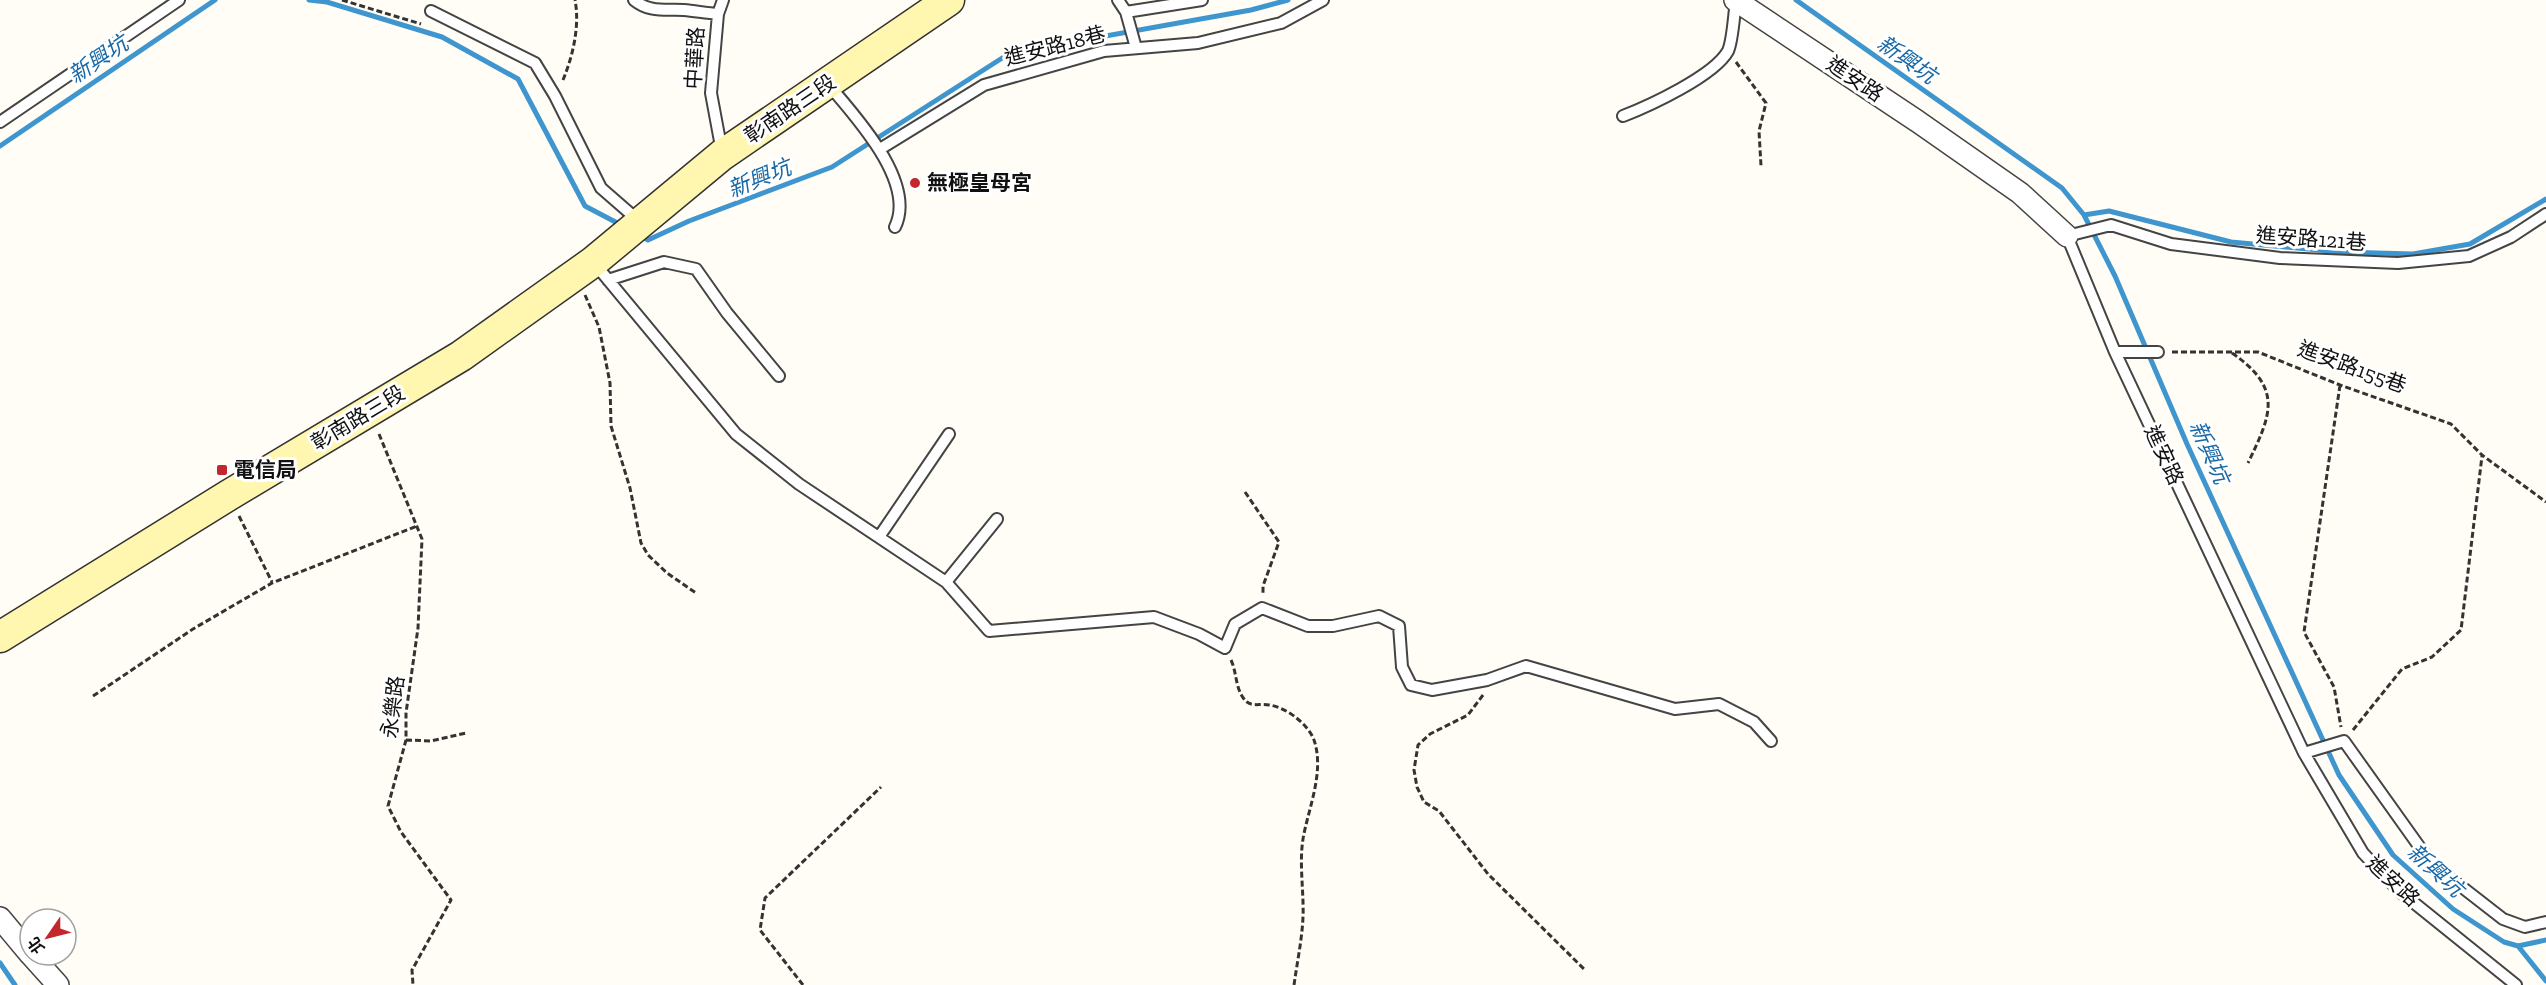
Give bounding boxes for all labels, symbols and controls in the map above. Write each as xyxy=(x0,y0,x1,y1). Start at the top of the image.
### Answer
street label: 進安路18巷 xyxy=(1002,21,1108,70)
street label: 中華路 xyxy=(680,26,709,90)
water label: 新興坑 xyxy=(63,28,136,89)
water label: 新興坑 xyxy=(1872,29,1944,91)
street label: 進安路 xyxy=(1822,51,1888,107)
street label: 彰南路三段 xyxy=(739,69,840,148)
water label: 新興坑 xyxy=(724,152,798,203)
place label: 無極皇母宮 xyxy=(927,170,1032,195)
marker: 無極皇母宮 xyxy=(908,176,922,190)
street label: 進安路121巷 xyxy=(2255,222,2367,255)
street label: 進安路155巷 xyxy=(2295,335,2410,398)
street label: 彰南路三段 xyxy=(306,380,409,455)
water label: 新興坑 xyxy=(2184,417,2237,491)
street label: 進安路 xyxy=(2140,421,2189,489)
place label: 電信局 xyxy=(234,457,297,482)
marker: 電信局 xyxy=(215,463,229,477)
street label: 永樂路 xyxy=(376,674,409,740)
water label: 新興坑 xyxy=(2402,838,2471,904)
street label: 進安路 xyxy=(2362,850,2425,911)
north arrow xyxy=(18,907,78,967)
text: 北 xyxy=(24,933,48,957)

